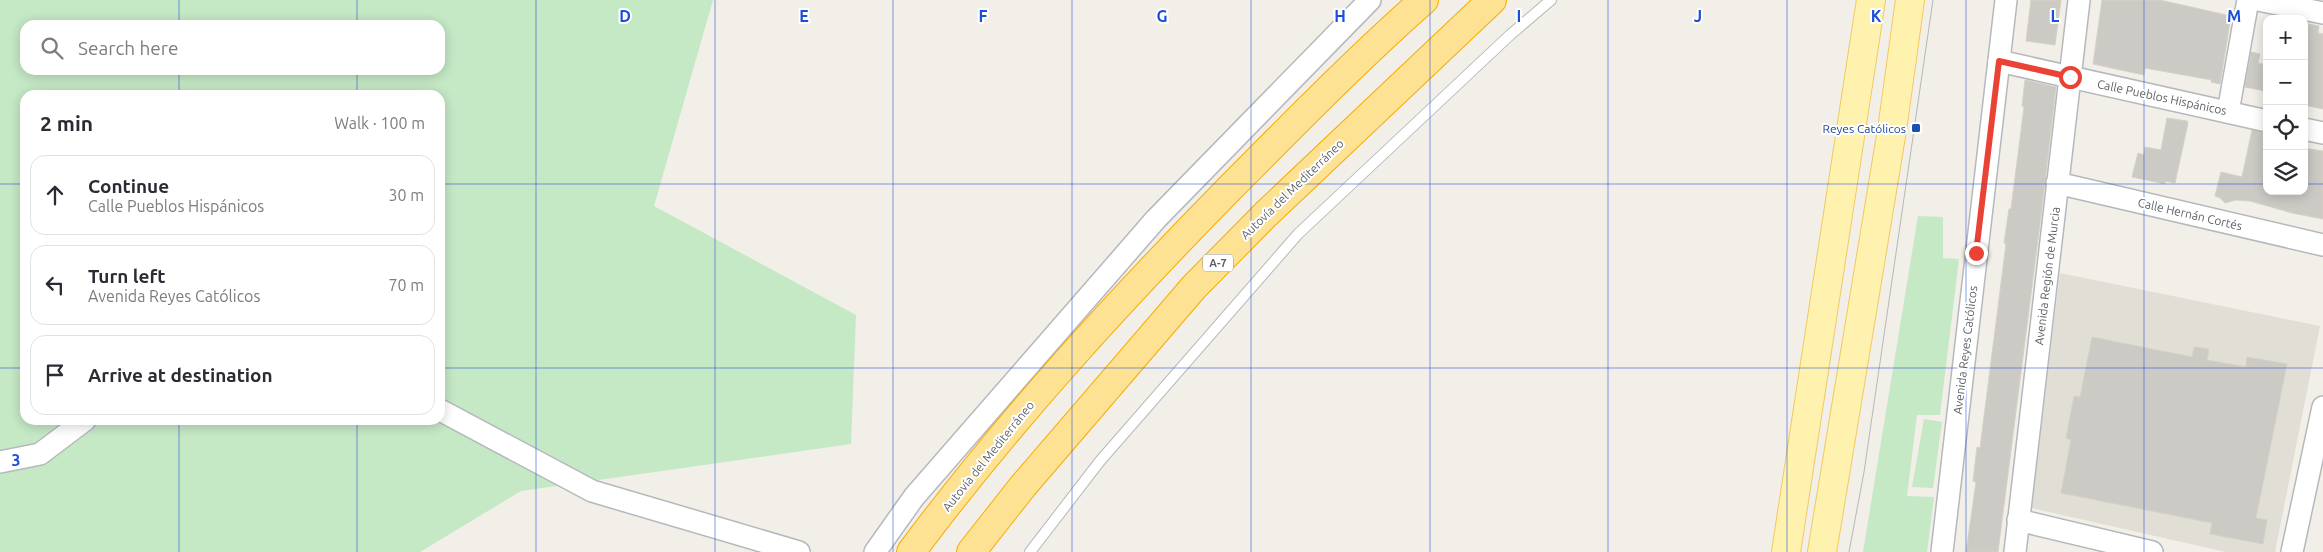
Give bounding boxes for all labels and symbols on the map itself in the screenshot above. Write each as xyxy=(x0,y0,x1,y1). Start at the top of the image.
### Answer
text: D xyxy=(619,7,631,25)
text: E xyxy=(799,7,809,25)
text: F xyxy=(979,7,988,25)
text: G xyxy=(1156,7,1168,25)
text: H xyxy=(1334,7,1346,25)
text: I xyxy=(1517,7,1521,25)
text: J xyxy=(1694,7,1702,25)
text: K xyxy=(1871,7,1882,25)
text: L xyxy=(2051,7,2060,25)
text: M xyxy=(2227,7,2241,25)
route start xyxy=(2059,66,2082,89)
street label: Calle Pueblos Hispánicos xyxy=(2096,77,2228,117)
place label: Reyes Católicos xyxy=(1823,122,1906,135)
marker: Reyes Católicos xyxy=(1910,122,1922,134)
street label: Autovía del Mediterráneo xyxy=(1238,137,1346,241)
street label: Calle Hernán Cortés xyxy=(2137,196,2243,232)
street label: Avenida Región de Murcia xyxy=(2032,206,2062,346)
route end xyxy=(1965,242,1988,265)
road number: A-7 xyxy=(1203,254,1233,272)
street label: Avenida Reyes Católicos xyxy=(1951,285,1979,415)
street label: Autovía del Mediterráneo xyxy=(940,398,1036,514)
text: 3 xyxy=(11,451,21,469)

